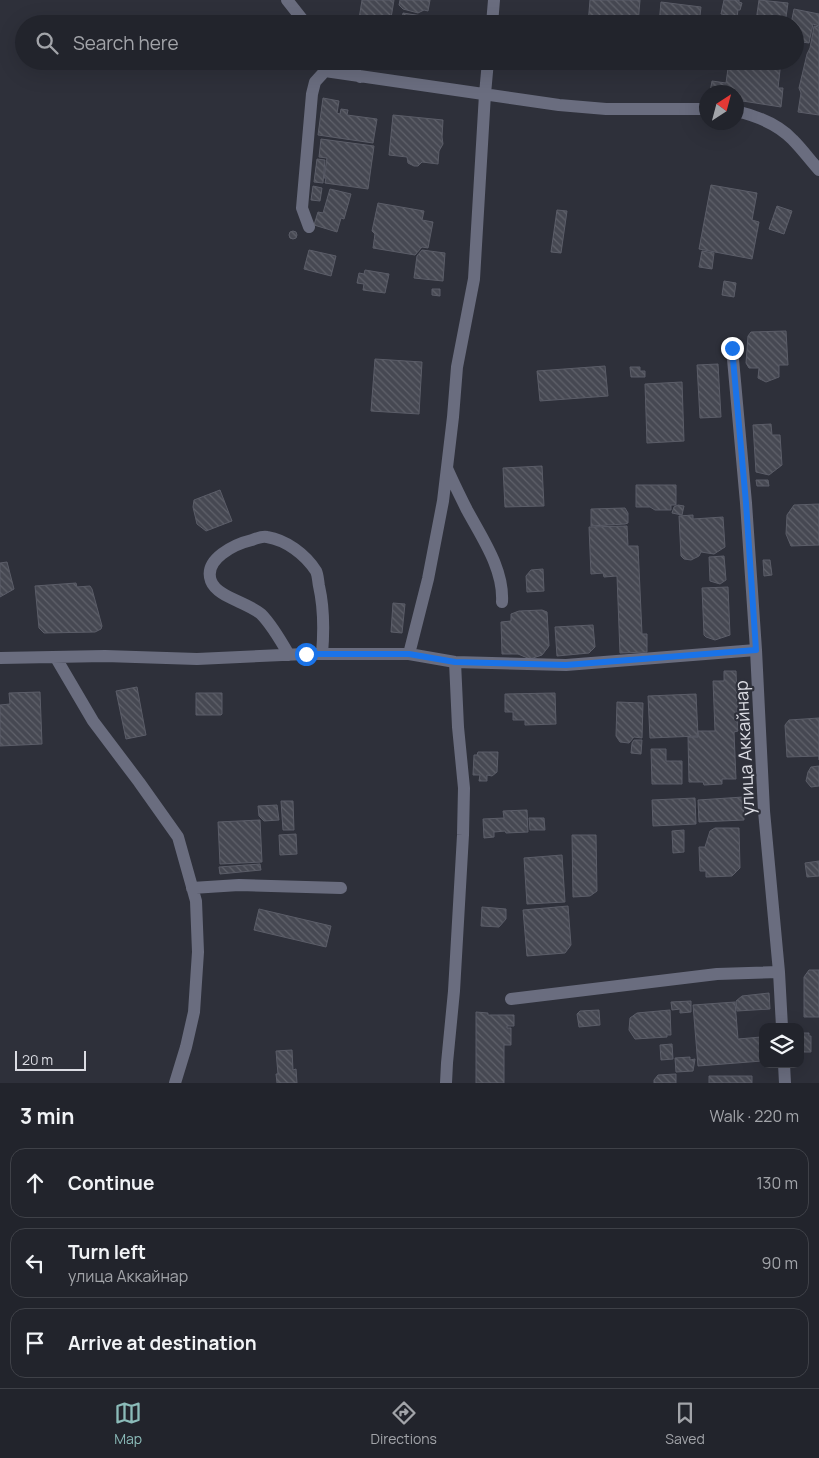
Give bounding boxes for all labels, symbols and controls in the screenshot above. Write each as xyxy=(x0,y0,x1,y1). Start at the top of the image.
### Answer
search box xyxy=(15,15,804,70)
icon: search xyxy=(33,29,61,57)
text: Search here xyxy=(73,30,179,56)
north arrow xyxy=(699,85,744,130)
route end xyxy=(721,337,744,360)
route start xyxy=(295,643,318,666)
street label: улица Аккайнар xyxy=(728,680,760,816)
map controls xyxy=(759,1023,804,1068)
button: layers xyxy=(759,1023,804,1068)
scale bar xyxy=(15,1048,86,1071)
text: 20 m xyxy=(22,1050,53,1069)
text: 3 min xyxy=(20,1102,74,1130)
text: Walk · 220 m xyxy=(709,1105,799,1127)
icon: ahead xyxy=(21,1169,49,1197)
text: Continue xyxy=(68,1170,154,1196)
text: 130 m xyxy=(756,1172,798,1194)
text: Turn left xyxy=(68,1239,146,1265)
icon: left xyxy=(21,1249,49,1277)
text: 90 m xyxy=(762,1252,798,1274)
text: улица Аккайнар xyxy=(68,1265,188,1287)
icon: arrive xyxy=(21,1329,49,1357)
text: Arrive at destination xyxy=(68,1330,257,1356)
tab: Map xyxy=(114,1399,142,1448)
tab: Directions xyxy=(371,1399,437,1448)
tab: Saved xyxy=(665,1399,705,1448)

